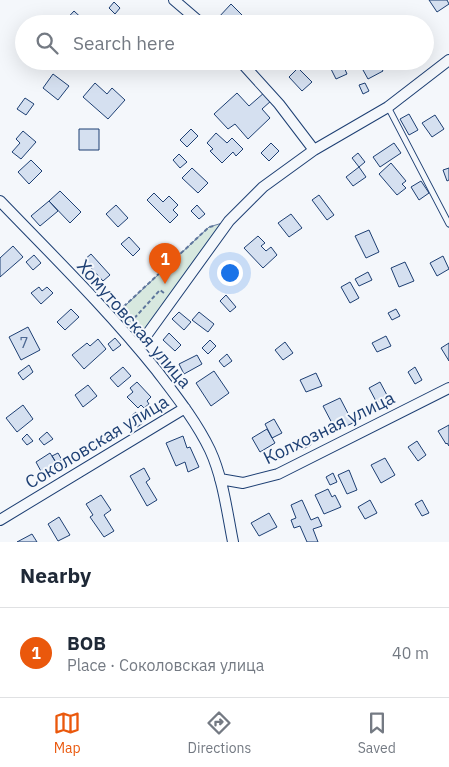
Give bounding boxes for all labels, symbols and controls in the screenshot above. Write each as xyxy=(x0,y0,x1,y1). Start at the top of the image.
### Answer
search box xyxy=(15,15,434,70)
icon: search xyxy=(33,29,61,57)
text: Search here xyxy=(73,31,175,55)
pin: 1 xyxy=(149,243,181,284)
street label: Хомутовская улица xyxy=(72,255,197,393)
your location xyxy=(217,260,243,286)
house number: 7 xyxy=(19,333,29,352)
street label: Колхозная улица xyxy=(259,386,399,469)
street label: Соколовская улица xyxy=(21,389,173,493)
text: Nearby xyxy=(20,561,91,589)
text: ВОВ xyxy=(67,631,106,655)
text: 1 xyxy=(31,643,41,663)
text: 40 m xyxy=(392,643,429,663)
text: Place · Соколовская улица xyxy=(67,655,264,675)
tab: Map xyxy=(53,709,81,757)
tab: Directions xyxy=(188,709,251,757)
tab: Saved xyxy=(358,709,396,757)

